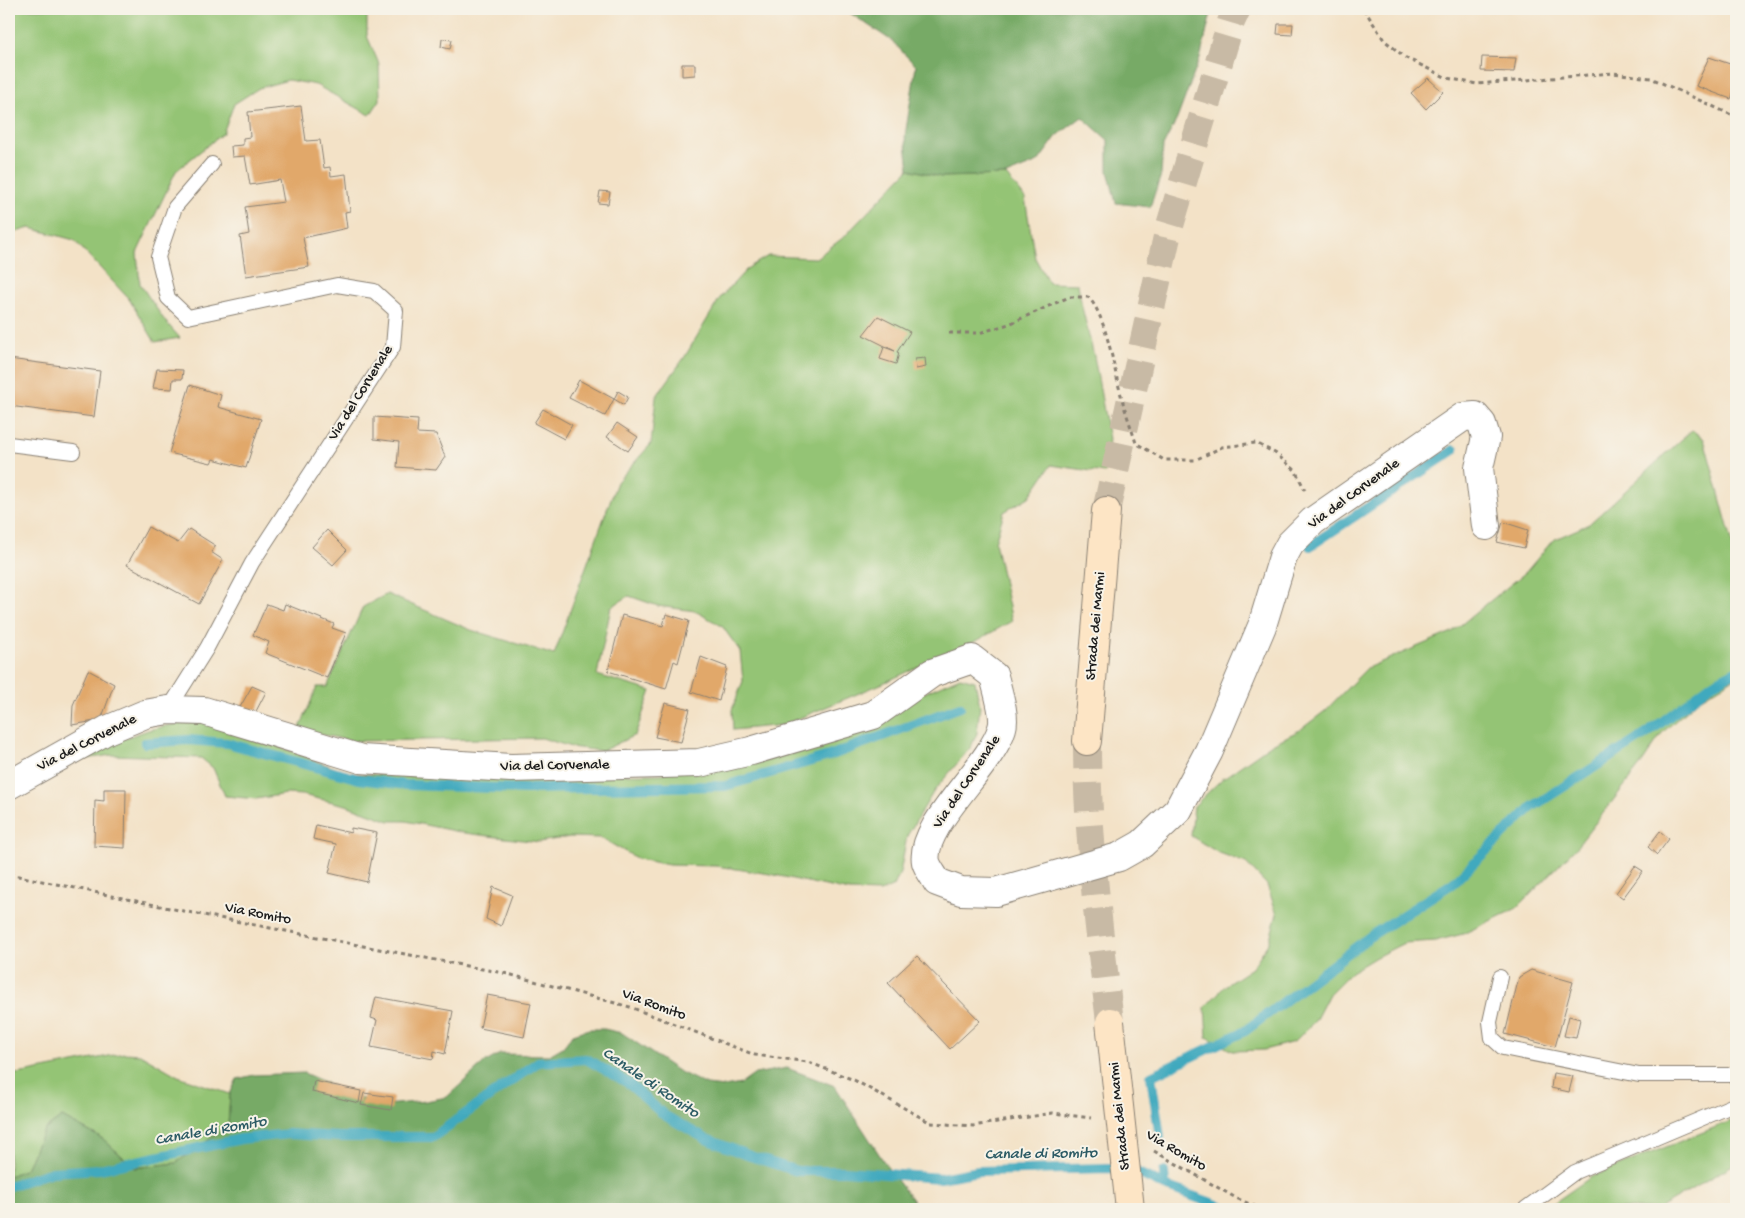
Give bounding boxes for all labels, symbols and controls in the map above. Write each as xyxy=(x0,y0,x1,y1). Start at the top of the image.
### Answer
street label: Via del Corvenale xyxy=(324,342,398,445)
street label: Via del Corvenale xyxy=(1304,455,1404,534)
street label: Strada dei Marmi xyxy=(1082,571,1110,681)
street label: Via del Corvenale xyxy=(33,710,140,776)
street label: Via del Corvenale xyxy=(929,732,1005,833)
street label: Via del Corvenale xyxy=(499,756,610,776)
street label: Via Romito xyxy=(222,899,293,929)
street label: Via Romito xyxy=(619,985,689,1025)
water label: Canale di Romito xyxy=(598,1045,703,1124)
street label: Strada dei Marmi xyxy=(1105,1061,1135,1171)
water label: Canale di Romito xyxy=(154,1113,269,1151)
street label: Via Romito xyxy=(1142,1126,1210,1176)
water label: Canale di Romito xyxy=(985,1145,1098,1165)

